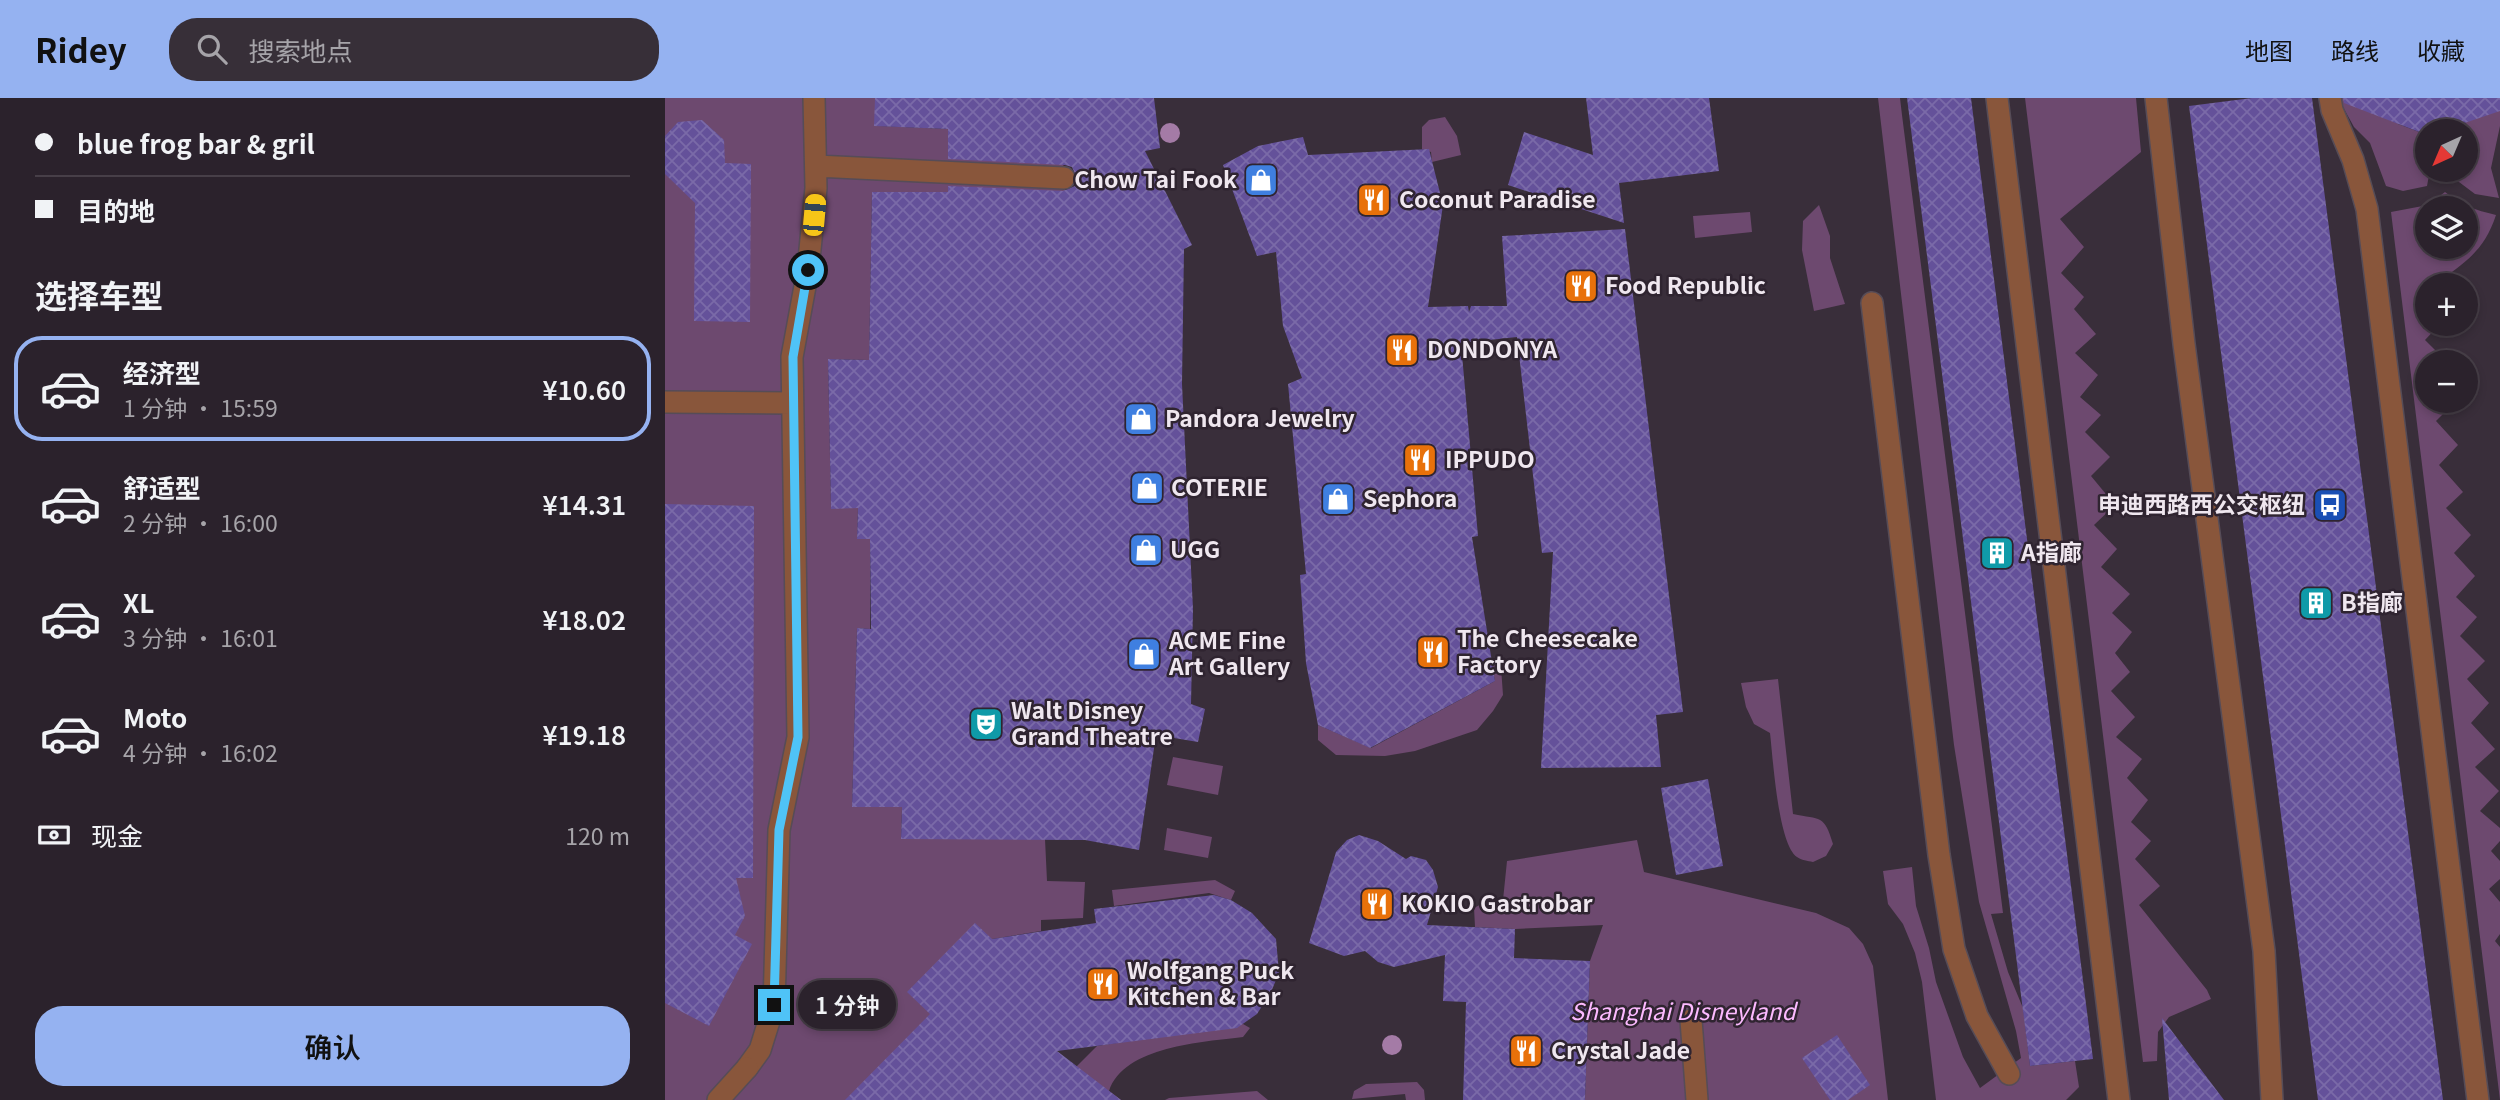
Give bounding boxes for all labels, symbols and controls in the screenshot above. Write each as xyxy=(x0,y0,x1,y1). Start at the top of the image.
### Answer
search box xyxy=(169,18,659,81)
text: Ridey xyxy=(35,25,127,73)
icon: search xyxy=(193,30,231,68)
text: 搜索地点 xyxy=(249,31,353,68)
text: 地图 xyxy=(2245,32,2293,67)
text: 路线 xyxy=(2331,32,2379,67)
text: 收藏 xyxy=(2417,32,2465,67)
north arrow xyxy=(2415,119,2478,182)
map controls xyxy=(2415,119,2478,413)
text: blue frog bar & gril xyxy=(77,124,315,161)
place label: Chow Tai Fook xyxy=(1074,161,1237,195)
shop icon: Chow Tai Fook xyxy=(1242,161,1280,199)
restaurant icon: Coconut Paradise xyxy=(1355,181,1393,219)
place label: Coconut Paradise xyxy=(1399,181,1596,215)
text: 目的地 xyxy=(77,191,155,228)
car xyxy=(802,193,827,237)
button: layers xyxy=(2415,196,2478,259)
route start xyxy=(792,254,824,286)
restaurant icon: Food Republic xyxy=(1562,267,1600,305)
place label: Food Republic xyxy=(1605,267,1766,301)
text: 选择车型 xyxy=(35,271,163,317)
button: + xyxy=(2415,273,2478,336)
restaurant icon: DONDONYA xyxy=(1383,331,1421,369)
place label: DONDONYA xyxy=(1427,331,1557,365)
button: − xyxy=(2415,350,2478,413)
text: 经济型 xyxy=(123,353,201,390)
icon: car xyxy=(39,357,102,420)
text: ¥10.60 xyxy=(543,370,626,407)
text: 1 分钟 · 15:59 xyxy=(123,390,278,424)
shop icon: Pandora Jewelry xyxy=(1122,400,1160,438)
place label: Pandora Jewelry xyxy=(1165,400,1355,434)
restaurant icon: IPPUDO xyxy=(1401,441,1439,479)
place label: IPPUDO xyxy=(1445,441,1535,475)
text: 舒适型 xyxy=(123,468,201,505)
shop icon: COTERIE xyxy=(1128,469,1166,507)
place label: COTERIE xyxy=(1171,469,1268,503)
icon: car xyxy=(39,472,102,535)
shop icon: Sephora xyxy=(1319,480,1357,518)
place label: Sephora xyxy=(1363,480,1457,514)
text: ¥14.31 xyxy=(543,485,626,522)
place label: 申迪西路西公交枢纽 xyxy=(2098,486,2305,520)
bus stop icon: 申迪西路西公交枢纽 xyxy=(2311,486,2349,524)
text: 2 分钟 · 16:00 xyxy=(123,505,278,539)
shop icon: UGG xyxy=(1127,531,1165,569)
place label: UGG xyxy=(1170,531,1220,565)
building icon: A指廊 xyxy=(1978,534,2016,572)
place label: A指廊 xyxy=(2020,534,2082,568)
text: XL xyxy=(123,583,154,620)
building icon: B指廊 xyxy=(2297,584,2335,622)
place label: B指廊 xyxy=(2341,584,2403,618)
icon: car xyxy=(39,587,102,650)
text: ¥18.02 xyxy=(543,600,626,637)
text: 3 分钟 · 16:01 xyxy=(123,620,278,654)
place label: The Cheesecake Factory xyxy=(1457,620,1638,680)
place label: ACME Fine Art Gallery xyxy=(1168,622,1290,682)
restaurant icon: The Cheesecake Factory xyxy=(1414,633,1452,671)
shop icon: ACME Fine Art Gallery xyxy=(1125,635,1163,673)
place label: Walt Disney Grand Theatre xyxy=(1011,692,1173,752)
text: Moto xyxy=(123,698,187,735)
icon: car xyxy=(39,702,102,765)
theatre icon: Walt Disney Grand Theatre xyxy=(967,705,1005,743)
text: ¥19.18 xyxy=(543,715,626,752)
text: 4 分钟 · 16:02 xyxy=(123,735,278,769)
icon: cash xyxy=(35,816,73,854)
text: 现金 xyxy=(91,816,143,853)
text: 120 m xyxy=(565,818,630,852)
restaurant icon: KOKIO Gastrobar xyxy=(1358,885,1396,923)
place label: KOKIO Gastrobar xyxy=(1401,885,1593,919)
place label: Wolfgang Puck Kitchen & Bar xyxy=(1127,952,1294,1012)
restaurant icon: Wolfgang Puck Kitchen & Bar xyxy=(1084,965,1122,1003)
callout: 1 分钟 xyxy=(799,981,897,1030)
text: 1 分钟 xyxy=(815,987,879,1021)
route end xyxy=(758,989,790,1021)
park label: Shanghai Disneyland xyxy=(1570,993,1798,1027)
button: 确认 xyxy=(35,1006,630,1086)
restaurant icon: Crystal Jade xyxy=(1507,1032,1545,1070)
place label: Crystal Jade xyxy=(1551,1032,1690,1066)

